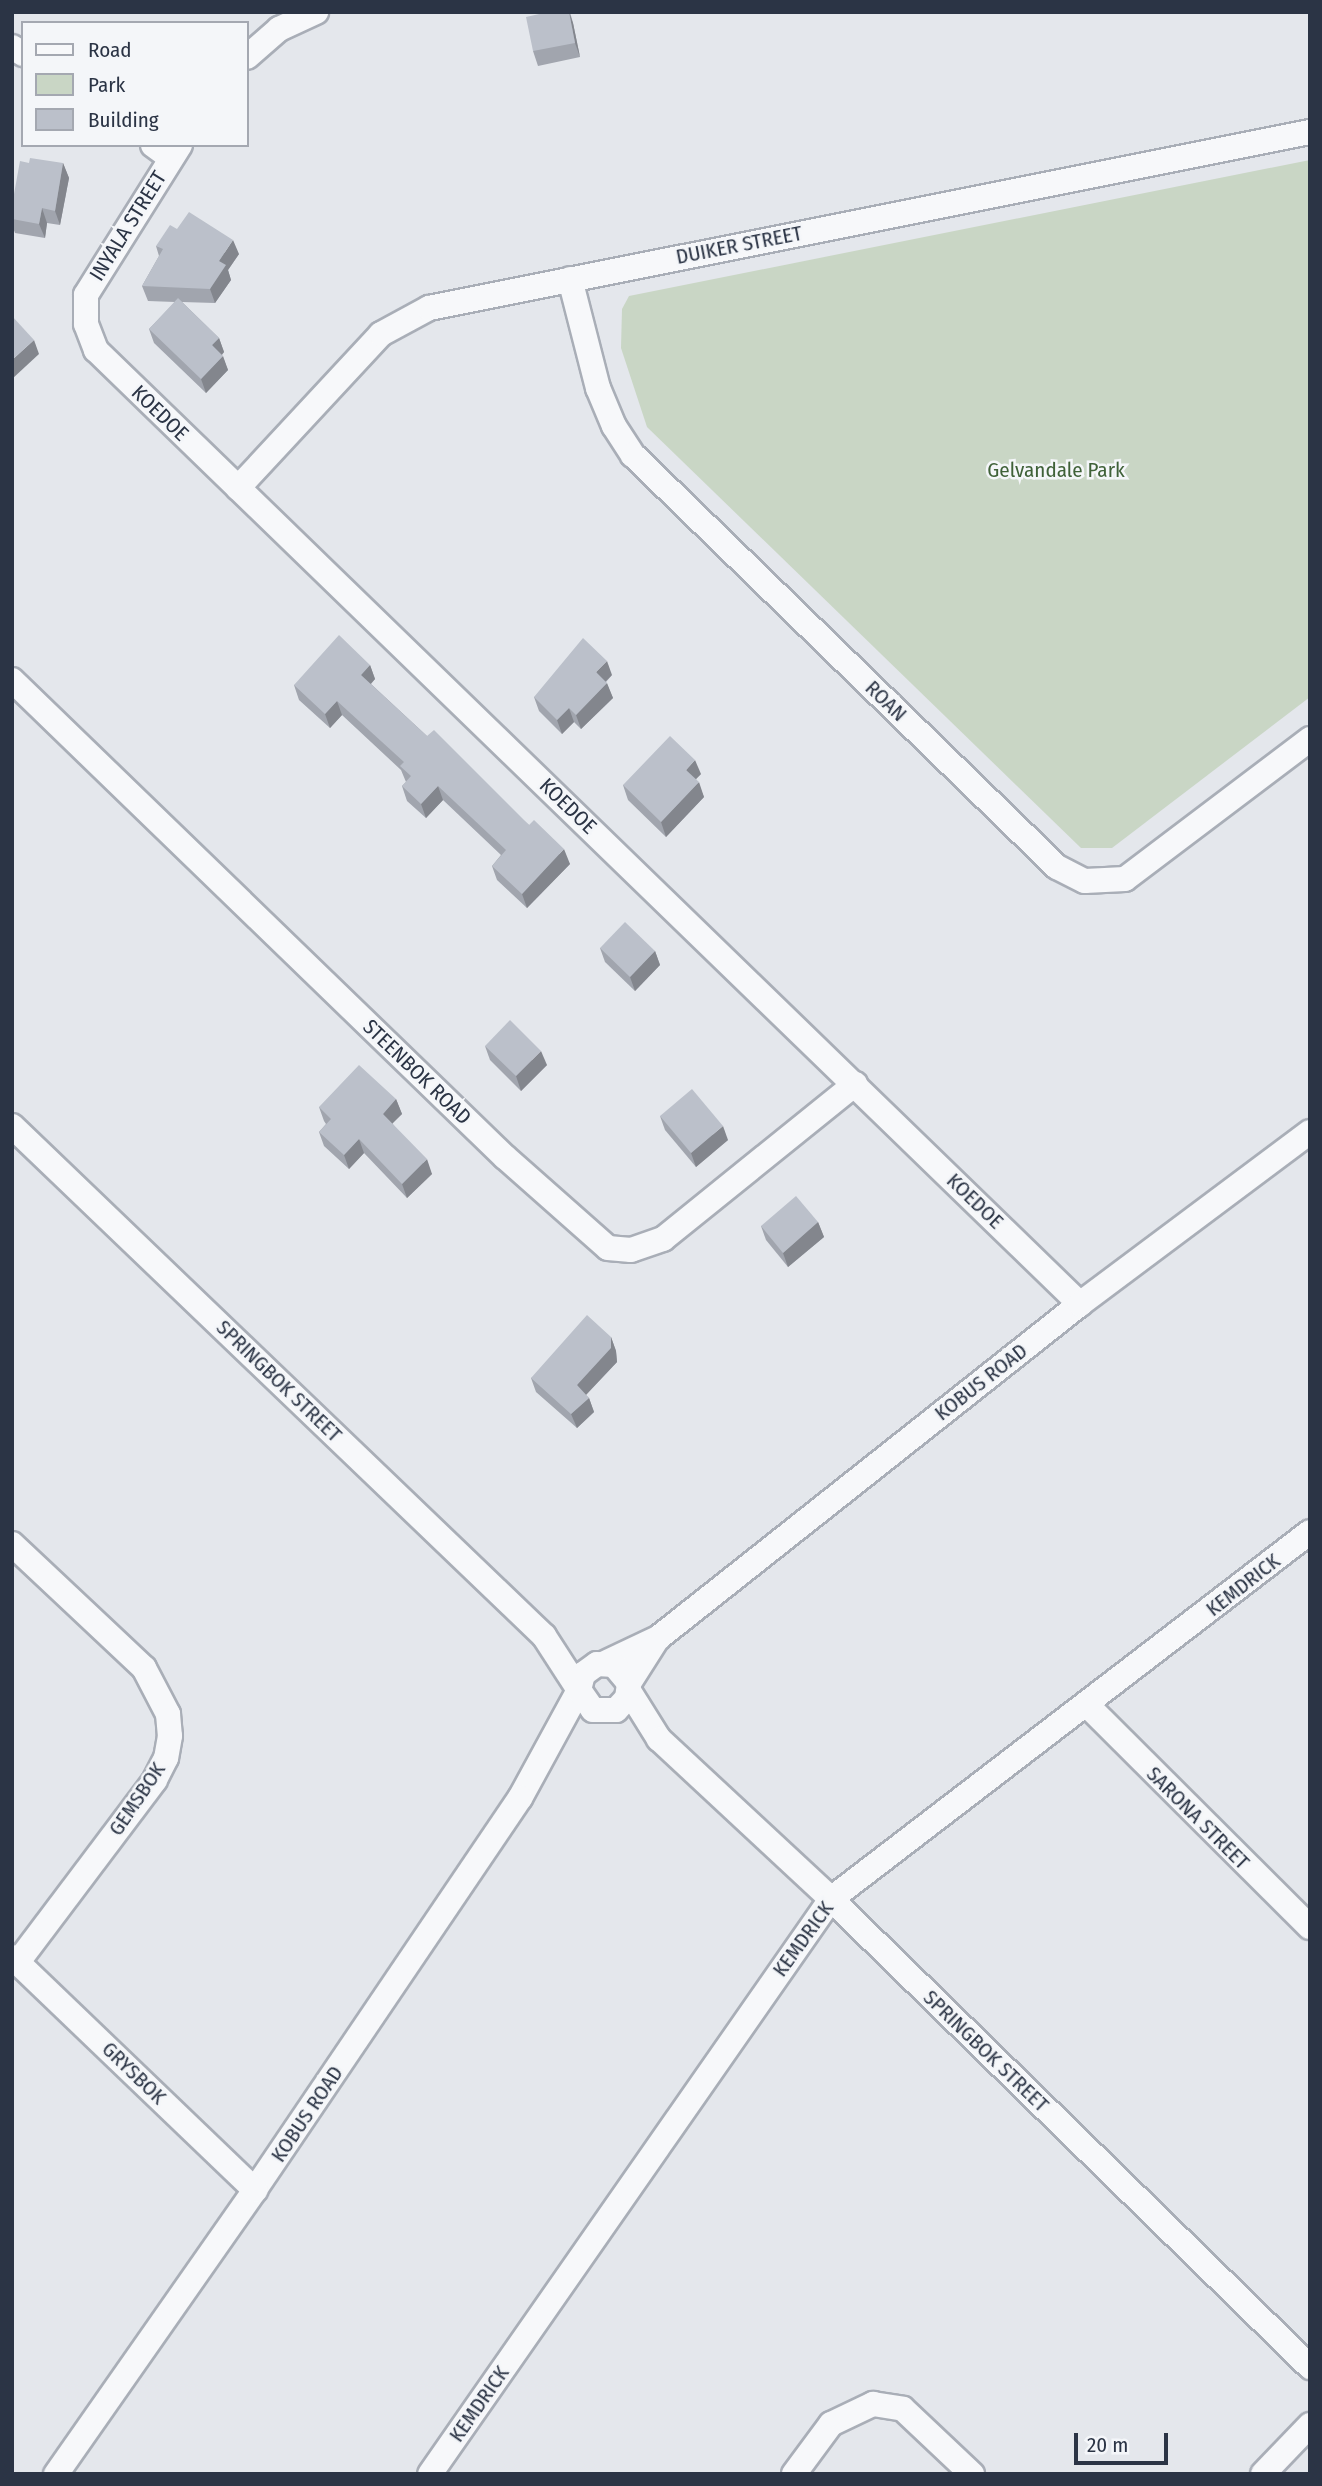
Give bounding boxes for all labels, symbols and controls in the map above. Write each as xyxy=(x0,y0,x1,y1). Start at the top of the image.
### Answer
legend xyxy=(21,21,248,147)
text: Road xyxy=(88,37,132,63)
text: Park xyxy=(88,72,125,98)
text: Building xyxy=(88,107,159,133)
street label: INYALA STREET xyxy=(84,167,172,285)
street label: DUIKER STREET xyxy=(674,220,804,270)
street label: KOEDOE xyxy=(126,380,194,446)
park label: Gelvandale Park xyxy=(987,457,1125,483)
street label: ROAN xyxy=(860,675,912,727)
street label: KOEDOE xyxy=(534,773,602,839)
street label: STEENBOK ROAD xyxy=(358,1014,476,1130)
street label: KOEDOE xyxy=(941,1168,1009,1234)
street label: SPRINGBOK STREET xyxy=(211,1315,347,1447)
street label: KOBUS ROAD xyxy=(930,1338,1032,1426)
street label: KEMDRICK xyxy=(1201,1548,1285,1622)
street label: GEMSBOK xyxy=(103,1758,171,1840)
street label: SARONA STREET xyxy=(1141,1761,1255,1875)
street label: KEMDRICK xyxy=(767,1896,839,1982)
street label: SPRINGBOK STREET xyxy=(918,1985,1054,2117)
street label: GRYSBOK xyxy=(97,2036,171,2110)
street label: KOBUS ROAD xyxy=(266,2061,348,2167)
street label: KEMDRICK xyxy=(444,2361,514,2447)
scale bar xyxy=(1077,2420,1172,2464)
text: 20 m xyxy=(1087,2432,1128,2458)

